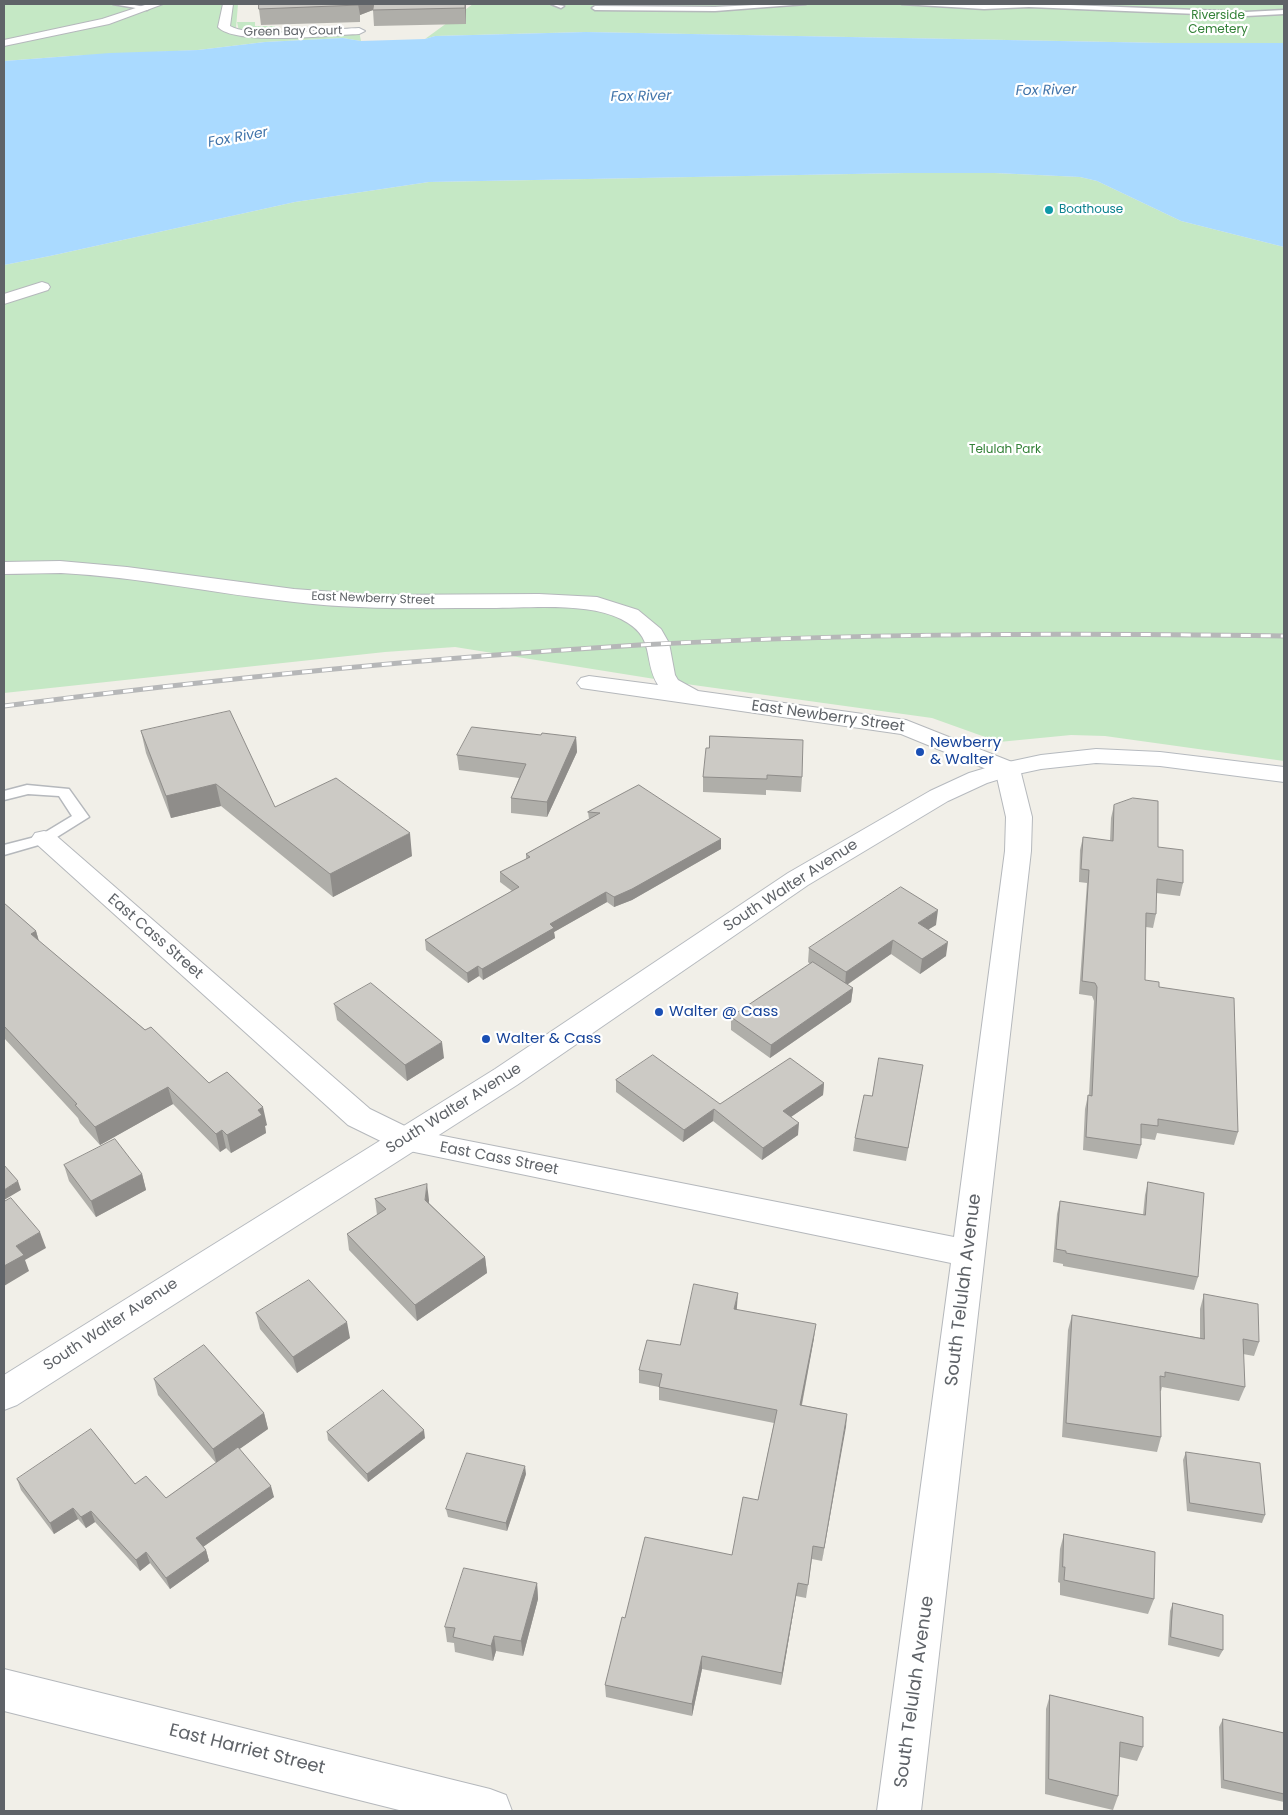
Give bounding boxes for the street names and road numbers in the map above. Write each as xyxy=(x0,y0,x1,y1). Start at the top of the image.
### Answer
street label: Green Bay Court xyxy=(244,24,342,40)
street label: East Newberry Street xyxy=(311,590,435,608)
street label: East Newberry Street xyxy=(750,697,906,737)
street label: South Walter Avenue xyxy=(721,836,861,936)
street label: East Cass Street xyxy=(104,891,206,983)
street label: South Walter Avenue xyxy=(383,1060,525,1158)
street label: East Cass Street xyxy=(438,1139,560,1179)
street label: South Telulah Avenue xyxy=(941,1192,987,1388)
street label: South Walter Avenue xyxy=(41,1275,181,1375)
street label: South Telulah Avenue xyxy=(891,1595,939,1789)
street label: East Harriet Street xyxy=(167,1720,327,1780)

